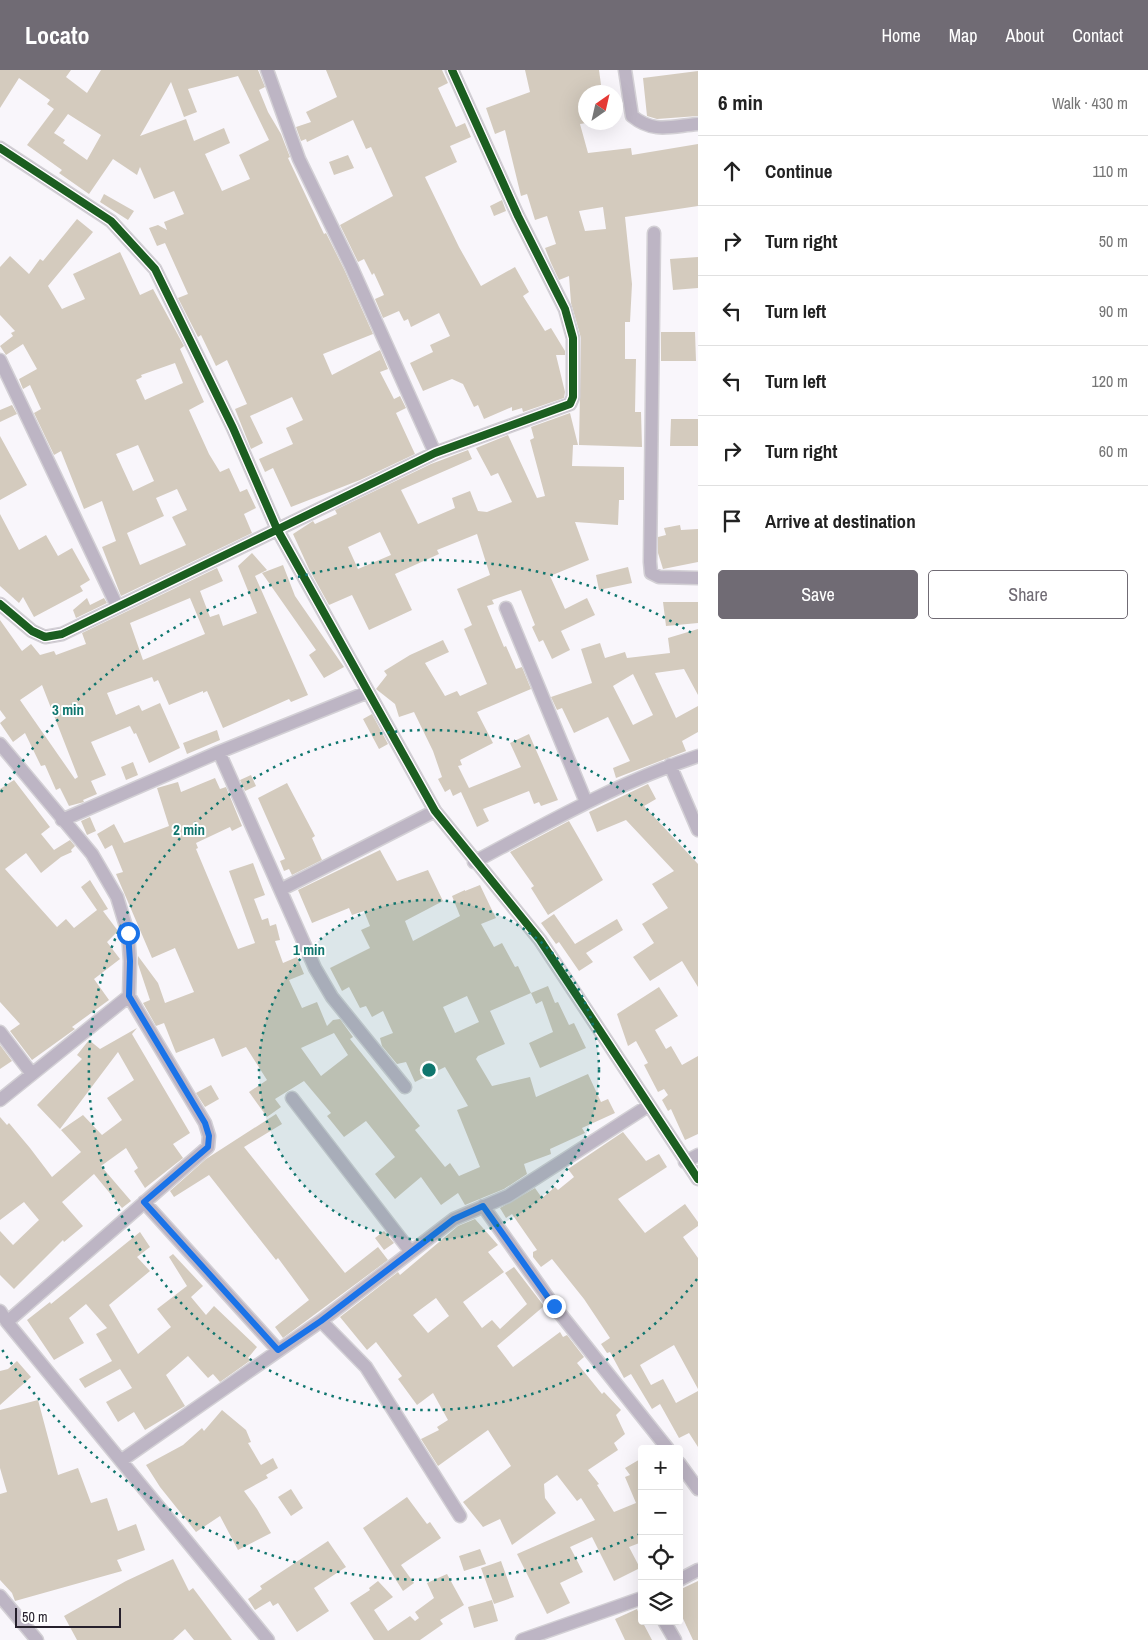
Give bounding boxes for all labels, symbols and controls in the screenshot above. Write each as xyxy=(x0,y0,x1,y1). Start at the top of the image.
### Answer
text: Locato xyxy=(25,19,90,51)
text: Home xyxy=(881,23,921,48)
text: Map xyxy=(949,23,978,48)
text: About xyxy=(1006,23,1044,48)
text: Contact xyxy=(1072,23,1123,48)
north arrow xyxy=(578,85,623,130)
text: 6 min xyxy=(718,88,763,117)
text: Walk · 430 m xyxy=(1052,92,1128,114)
icon: ahead xyxy=(718,157,746,185)
text: Continue xyxy=(765,158,833,184)
text: 110 m xyxy=(1092,160,1128,182)
icon: right xyxy=(718,227,746,255)
text: Turn right xyxy=(765,228,837,254)
text: 50 m xyxy=(1099,230,1128,252)
icon: left xyxy=(718,297,746,325)
text: Turn left xyxy=(765,298,826,324)
text: 90 m xyxy=(1099,300,1128,322)
icon: left xyxy=(718,367,746,395)
text: Turn left xyxy=(765,368,826,394)
text: 120 m xyxy=(1092,370,1128,392)
icon: right xyxy=(718,437,746,465)
text: Turn right xyxy=(765,438,837,464)
text: 60 m xyxy=(1099,440,1128,462)
icon: arrive xyxy=(718,507,746,535)
text: Arrive at destination xyxy=(765,508,916,534)
button: Save xyxy=(718,570,918,619)
button: Share xyxy=(928,570,1128,619)
text: 3 min xyxy=(52,699,84,720)
text: 2 min xyxy=(173,819,205,840)
route start xyxy=(117,922,140,945)
text: 1 min xyxy=(293,939,325,960)
centre of rings xyxy=(420,1061,438,1079)
route end xyxy=(543,1295,566,1318)
map controls xyxy=(638,1445,683,1625)
button: + xyxy=(638,1445,683,1490)
button: − xyxy=(638,1490,683,1535)
button: locate xyxy=(638,1535,683,1580)
button: layers xyxy=(638,1580,683,1625)
scale bar xyxy=(15,1605,121,1628)
text: 50 m xyxy=(22,1608,48,1626)

